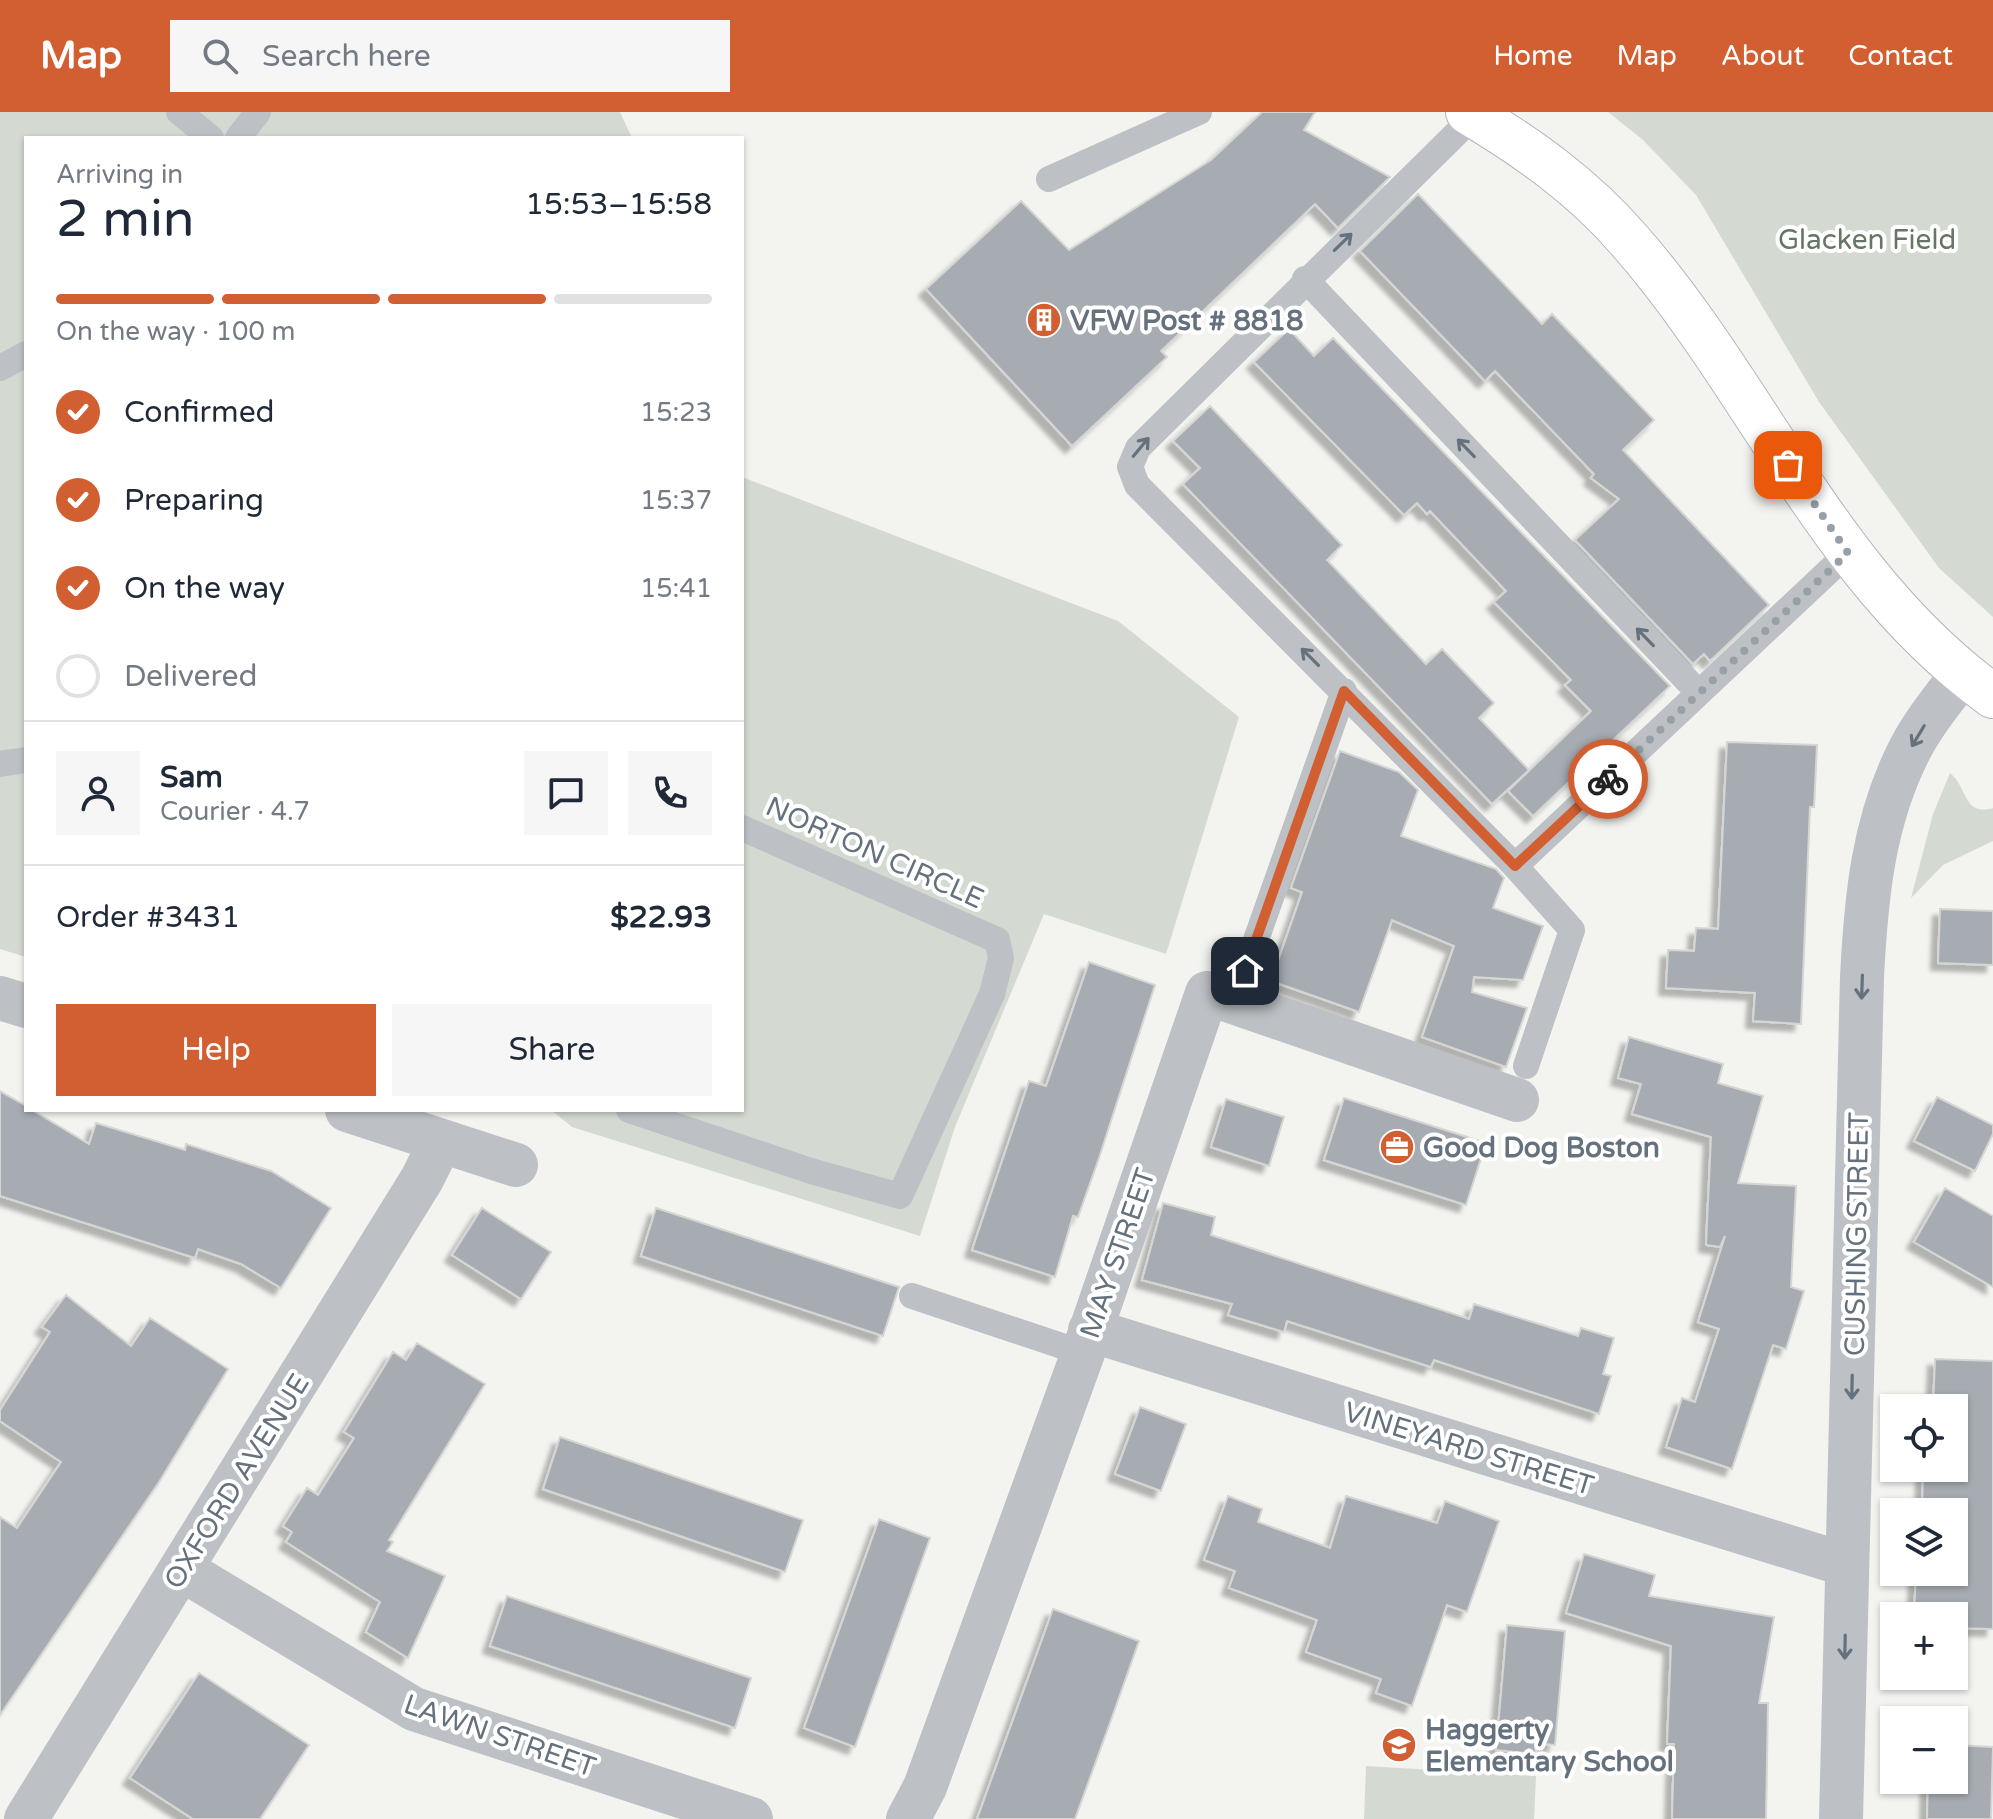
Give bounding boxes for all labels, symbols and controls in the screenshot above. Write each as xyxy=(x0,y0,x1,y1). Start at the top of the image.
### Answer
search box xyxy=(170,20,730,92)
text: Map xyxy=(40,33,122,79)
icon: search xyxy=(198,34,242,78)
text: Search here xyxy=(262,38,431,75)
text: Home xyxy=(1493,39,1573,73)
text: Map xyxy=(1617,39,1677,73)
text: About xyxy=(1721,39,1804,73)
text: Contact xyxy=(1848,39,1953,73)
text: Arriving in xyxy=(56,159,183,190)
text: 15:53–15:58 xyxy=(525,186,712,223)
text: 2 min xyxy=(56,188,195,251)
park label: Glacken Field xyxy=(1778,223,1956,257)
one-way arrow xyxy=(1333,234,1353,252)
building icon: VFW Post # 8818 xyxy=(1025,301,1063,339)
place label: VFW Post # 8818 xyxy=(1070,304,1304,338)
text: On the way · 100 m xyxy=(56,316,295,347)
icon: check xyxy=(56,390,100,434)
text: Confirmed xyxy=(124,394,275,431)
text: 15:23 xyxy=(640,397,712,428)
pin xyxy=(1754,431,1822,499)
one-way arrow xyxy=(1132,437,1150,457)
one-way arrow xyxy=(1457,439,1476,458)
icon: bag xyxy=(1766,443,1810,487)
icon: check xyxy=(56,478,100,522)
text: Preparing xyxy=(124,482,264,519)
text: 15:37 xyxy=(640,485,712,516)
icon: check xyxy=(56,566,100,610)
text: On the way xyxy=(124,570,285,607)
text: 15:41 xyxy=(640,573,712,604)
one-way arrow xyxy=(1636,627,1655,647)
one-way arrow xyxy=(1301,648,1320,667)
text: Delivered xyxy=(124,658,258,695)
one-way arrow xyxy=(1910,724,1926,747)
courier xyxy=(1568,739,1648,819)
button: person xyxy=(56,751,140,835)
button: chat xyxy=(524,751,608,835)
button: phone xyxy=(628,751,712,835)
icon: bike xyxy=(1586,757,1630,801)
text: Sam xyxy=(160,759,223,796)
street label: NORTON CIRCLE xyxy=(760,790,989,916)
text: Courier · 4.7 xyxy=(160,796,310,827)
text: Order #3431 xyxy=(56,899,240,936)
text: $22.93 xyxy=(610,899,712,936)
pin xyxy=(1211,937,1279,1005)
icon: home xyxy=(1223,949,1267,993)
one-way arrow xyxy=(1854,973,1870,1000)
button: Help xyxy=(56,1004,376,1096)
button: Share xyxy=(392,1004,712,1096)
street label: CUSHING STREET xyxy=(1838,1112,1876,1356)
office icon: Good Dog Boston xyxy=(1378,1128,1416,1166)
place label: Good Dog Boston xyxy=(1423,1131,1660,1165)
street label: MAY STREET xyxy=(1073,1164,1163,1343)
street label: OXFORD AVENUE xyxy=(157,1368,317,1595)
one-way arrow xyxy=(1844,1373,1860,1400)
map controls xyxy=(1880,1394,1968,1794)
button: locate xyxy=(1880,1394,1968,1482)
street label: VINEYARD STREET xyxy=(1340,1395,1598,1503)
button: layers xyxy=(1880,1498,1968,1586)
button: + xyxy=(1880,1602,1968,1690)
one-way arrow xyxy=(1838,1633,1853,1660)
street label: LAWN STREET xyxy=(399,1687,600,1785)
button: − xyxy=(1880,1706,1968,1794)
place label: Haggerty Elementary School xyxy=(1425,1713,1674,1779)
school or university icon: Haggerty Elementary School xyxy=(1380,1726,1418,1764)

